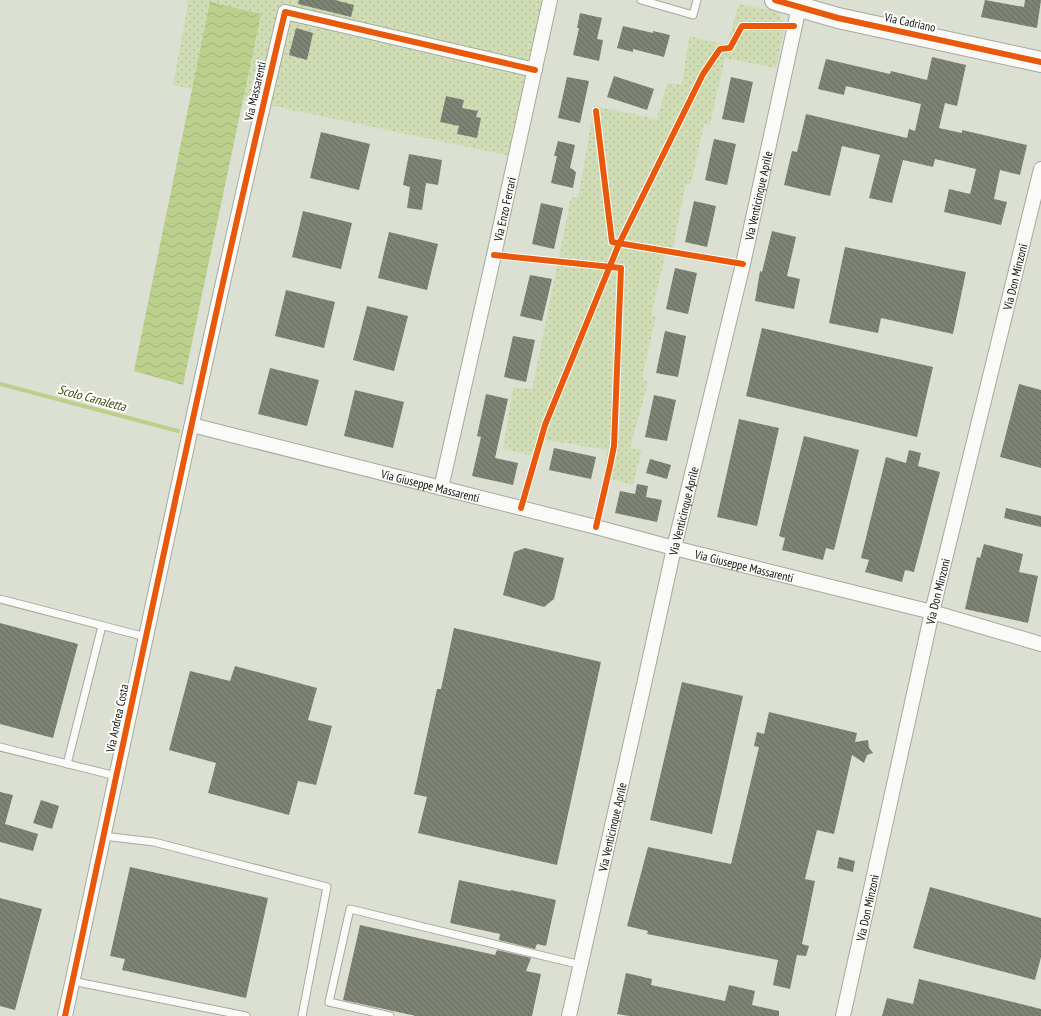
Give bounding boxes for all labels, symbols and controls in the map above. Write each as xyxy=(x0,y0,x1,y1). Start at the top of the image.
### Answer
street label: Via Cadriano xyxy=(882,9,937,35)
street label: Via Massarenti xyxy=(241,60,269,123)
street label: Via Venticinque Aprile xyxy=(741,150,775,242)
street label: Via Enzo Ferrari xyxy=(490,176,518,243)
street label: Via Don Minzoni xyxy=(999,242,1030,312)
water label: Scolo Canaletta xyxy=(56,381,129,415)
street label: Via Giuseppe Massarenti xyxy=(379,465,481,505)
street label: Via Venticinque Aprile xyxy=(665,465,701,557)
street label: Via Giuseppe Massarenti xyxy=(693,546,795,585)
street label: Via Don Minzoni xyxy=(922,557,952,627)
street label: Via Andrea Costa xyxy=(102,682,132,754)
street label: Via Venticinque Aprile xyxy=(594,781,629,874)
street label: Via Don Minzoni xyxy=(852,873,881,943)

